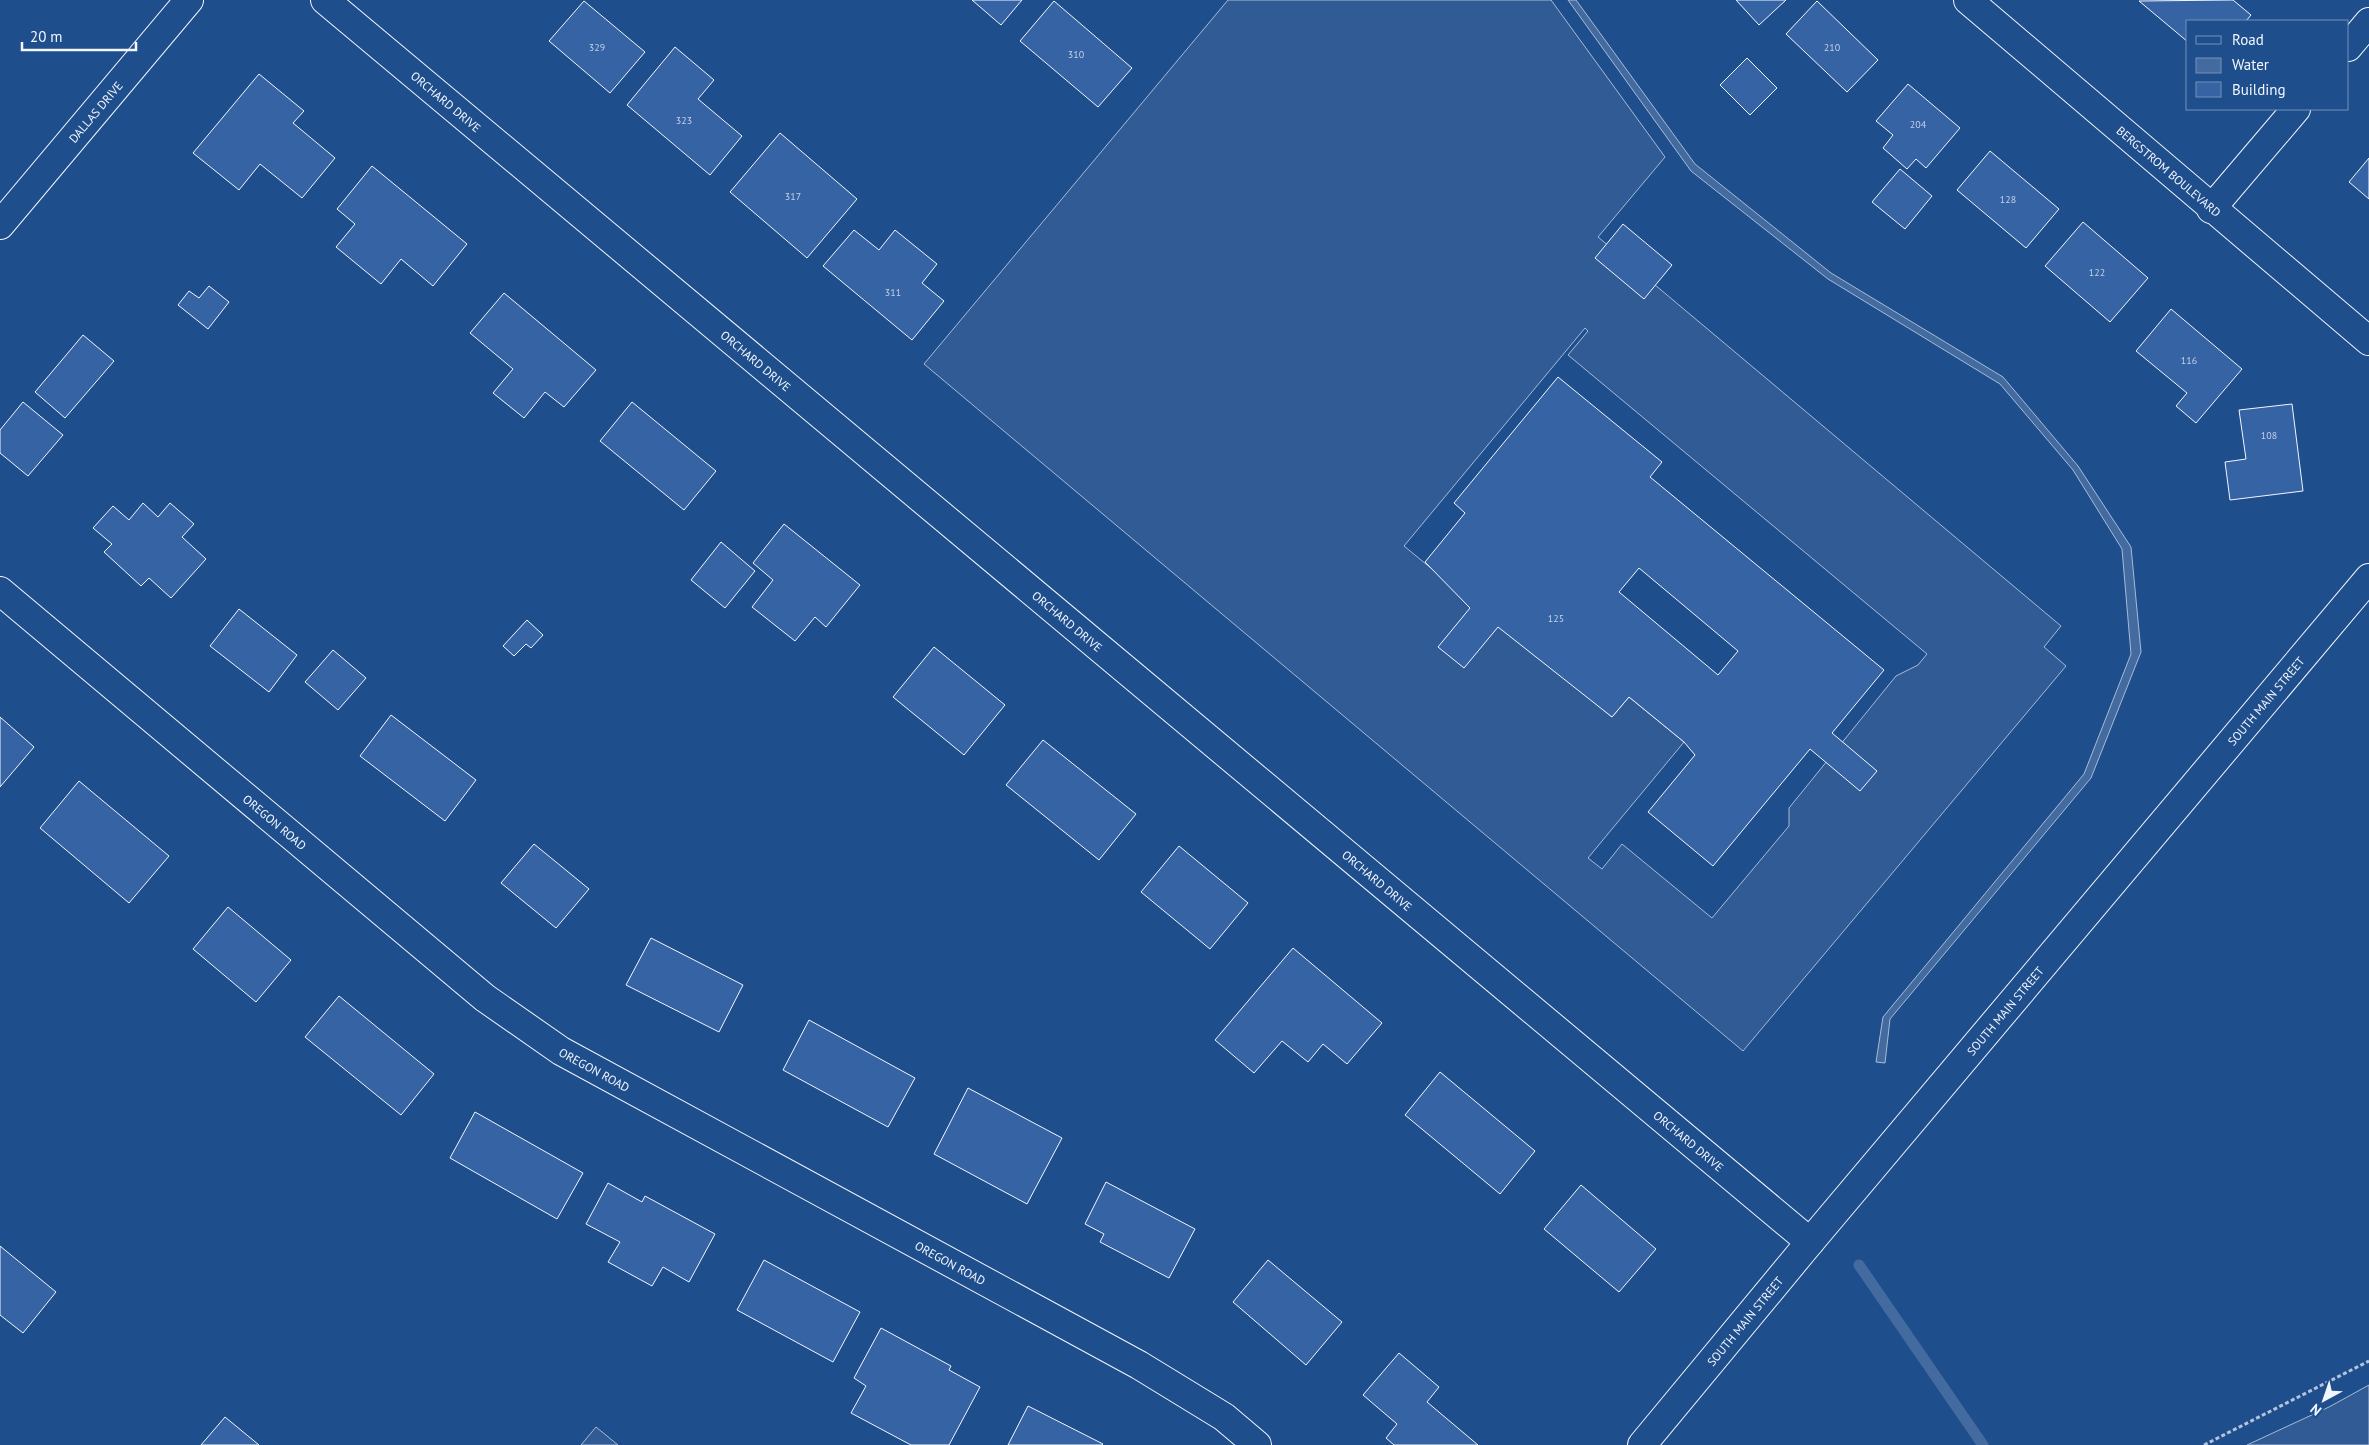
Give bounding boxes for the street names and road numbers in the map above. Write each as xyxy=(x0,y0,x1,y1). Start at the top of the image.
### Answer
street label: ORCHARD DRIVE xyxy=(408,68,484,135)
street label: DALLAS DRIVE xyxy=(65,78,125,145)
street label: BERGSTROM BOULEVARD xyxy=(2114,123,2224,220)
street label: ORCHARD DRIVE xyxy=(718,327,794,394)
street label: ORCHARD DRIVE xyxy=(1029,587,1106,655)
street label: SOUTH MAIN STREET xyxy=(2224,653,2307,748)
street label: OREGON ROAD xyxy=(240,791,310,853)
street label: ORCHARD DRIVE xyxy=(1339,847,1416,914)
street label: SOUTH MAIN STREET xyxy=(1963,963,2047,1058)
street label: OREGON ROAD xyxy=(557,1044,633,1095)
street label: ORCHARD DRIVE xyxy=(1651,1107,1727,1174)
street label: OREGON ROAD xyxy=(913,1237,988,1288)
street label: SOUTH MAIN STREET xyxy=(1703,1273,1786,1369)

